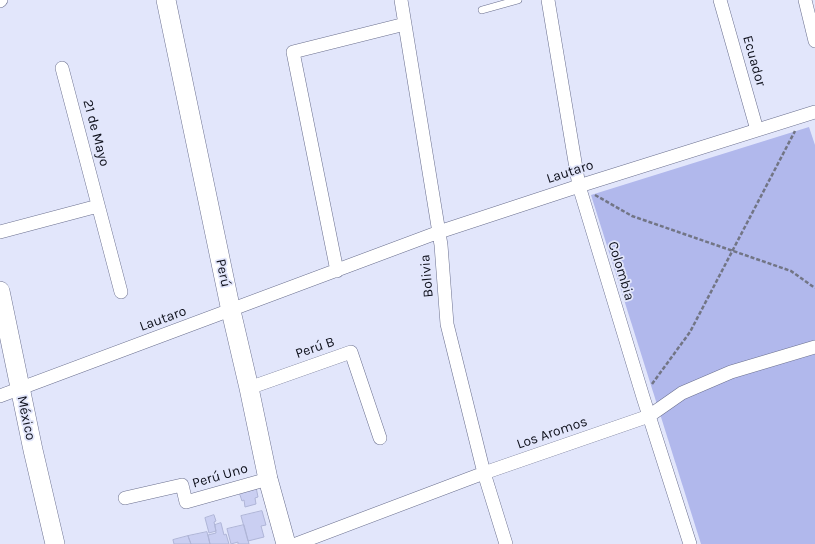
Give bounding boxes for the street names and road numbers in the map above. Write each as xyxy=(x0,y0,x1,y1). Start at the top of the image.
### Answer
street label: Ecuador xyxy=(739,34,769,88)
street label: 21 de Mayo xyxy=(79,98,113,168)
street label: Lautaro xyxy=(544,157,596,187)
street label: Colombia xyxy=(604,239,638,303)
street label: Bolivia xyxy=(417,254,437,298)
street label: Perú xyxy=(212,257,234,289)
street label: Lautaro xyxy=(137,303,189,335)
street label: Perú B xyxy=(293,333,337,363)
street label: México xyxy=(13,394,39,442)
street label: Los Aromos xyxy=(514,413,590,453)
street label: Perú Uno xyxy=(190,460,250,492)

